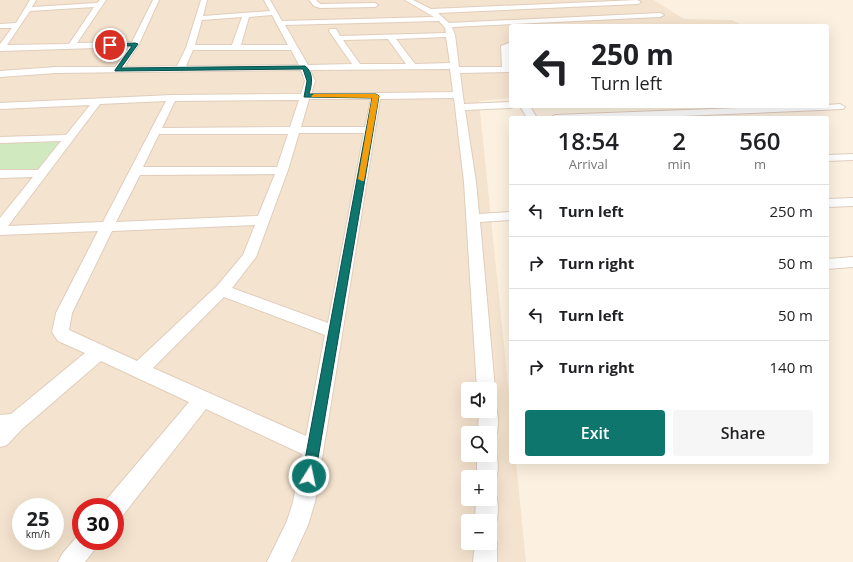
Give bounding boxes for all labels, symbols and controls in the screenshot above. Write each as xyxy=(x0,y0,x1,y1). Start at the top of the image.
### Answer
pin xyxy=(93,28,127,62)
icon: arrive xyxy=(99,34,121,56)
text: 250 m xyxy=(591,35,674,73)
icon: left xyxy=(525,40,577,92)
text: Turn left xyxy=(591,71,662,95)
text: 18:54 xyxy=(558,124,619,157)
text: 2 xyxy=(672,124,686,157)
text: 560 xyxy=(739,124,780,157)
text: Arrival xyxy=(569,155,608,173)
text: min xyxy=(668,155,691,173)
text: m xyxy=(754,155,766,173)
icon: left xyxy=(525,200,547,222)
text: Turn left xyxy=(559,201,624,221)
text: 250 m xyxy=(769,201,813,221)
icon: right xyxy=(525,252,547,274)
text: Turn right xyxy=(559,253,634,273)
text: 50 m xyxy=(778,253,813,273)
icon: left xyxy=(525,304,547,326)
text: Turn left xyxy=(559,305,624,325)
text: 50 m xyxy=(778,305,813,325)
icon: right xyxy=(525,356,547,378)
text: Turn right xyxy=(559,357,634,377)
text: 140 m xyxy=(769,357,813,377)
map controls xyxy=(461,382,497,550)
button: sound xyxy=(461,382,497,418)
button: Exit xyxy=(525,410,665,456)
button: Share xyxy=(673,410,813,456)
button: search xyxy=(461,426,497,462)
position arrow xyxy=(288,455,330,497)
button: + xyxy=(461,470,497,506)
speed limit sign: 30 xyxy=(72,498,124,550)
text: 25 xyxy=(27,505,49,532)
button: − xyxy=(461,514,497,550)
text: km/h xyxy=(26,527,50,541)

